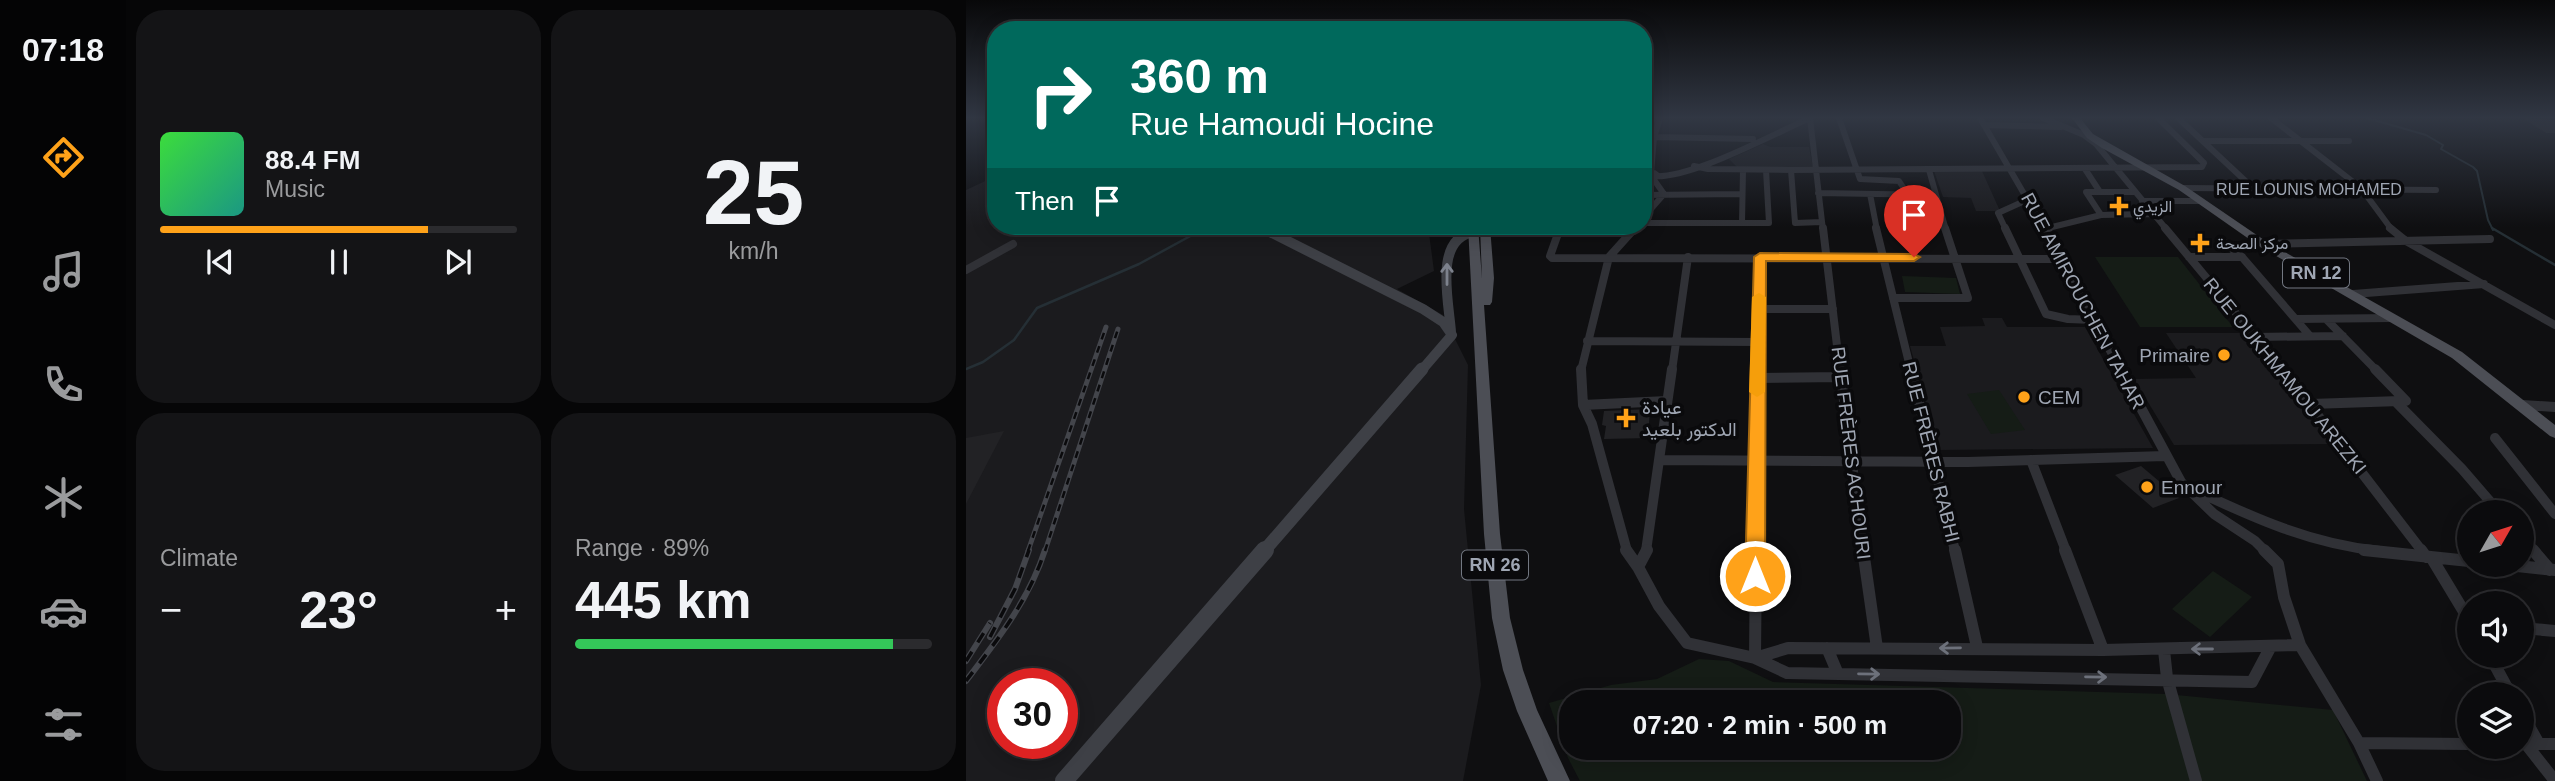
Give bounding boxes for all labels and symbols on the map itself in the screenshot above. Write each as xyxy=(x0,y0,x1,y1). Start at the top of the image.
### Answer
street label: RUE LOUNIS MOHAMED xyxy=(2216,181,2402,198)
pin xyxy=(1884,185,1944,257)
street label: RUE AMIROUCHEN TAHAR xyxy=(2017,189,2149,413)
marker: الزيدي xyxy=(2111,198,2127,214)
place label: الزيدي xyxy=(2133,198,2172,220)
marker: مركز الصحة xyxy=(2190,233,2210,253)
place label: مركز الصحة xyxy=(2216,235,2288,254)
road number: RN 12 xyxy=(2283,258,2349,288)
one-way arrow xyxy=(1440,263,1454,286)
street label: RUE OUKHMAMOU AREZKI xyxy=(2199,274,2371,478)
street label: RUE FRÈRES ACHOURI xyxy=(1828,345,1874,561)
place label: Primaire xyxy=(2139,345,2210,366)
marker: Primaire xyxy=(2216,347,2232,363)
street label: RUE FRÈRES RABHI xyxy=(1898,359,1964,545)
place label: CEM xyxy=(2038,387,2080,408)
marker: CEM xyxy=(2016,389,2032,405)
place label: عيادة الدكتور بلعيد xyxy=(1642,397,1737,441)
marker: عيادة الدكتور بلعيد xyxy=(1616,408,1636,428)
place label: Ennour xyxy=(2161,477,2223,498)
marker: Ennour xyxy=(2139,479,2155,495)
north arrow xyxy=(2457,500,2534,578)
position arrow xyxy=(1718,539,1792,613)
road number: RN 26 xyxy=(1462,550,1528,580)
one-way arrow xyxy=(1939,641,1962,655)
one-way arrow xyxy=(2191,642,2214,656)
speed limit sign: 30 xyxy=(987,668,1078,759)
one-way arrow xyxy=(1857,668,1880,681)
one-way arrow xyxy=(2085,670,2108,684)

